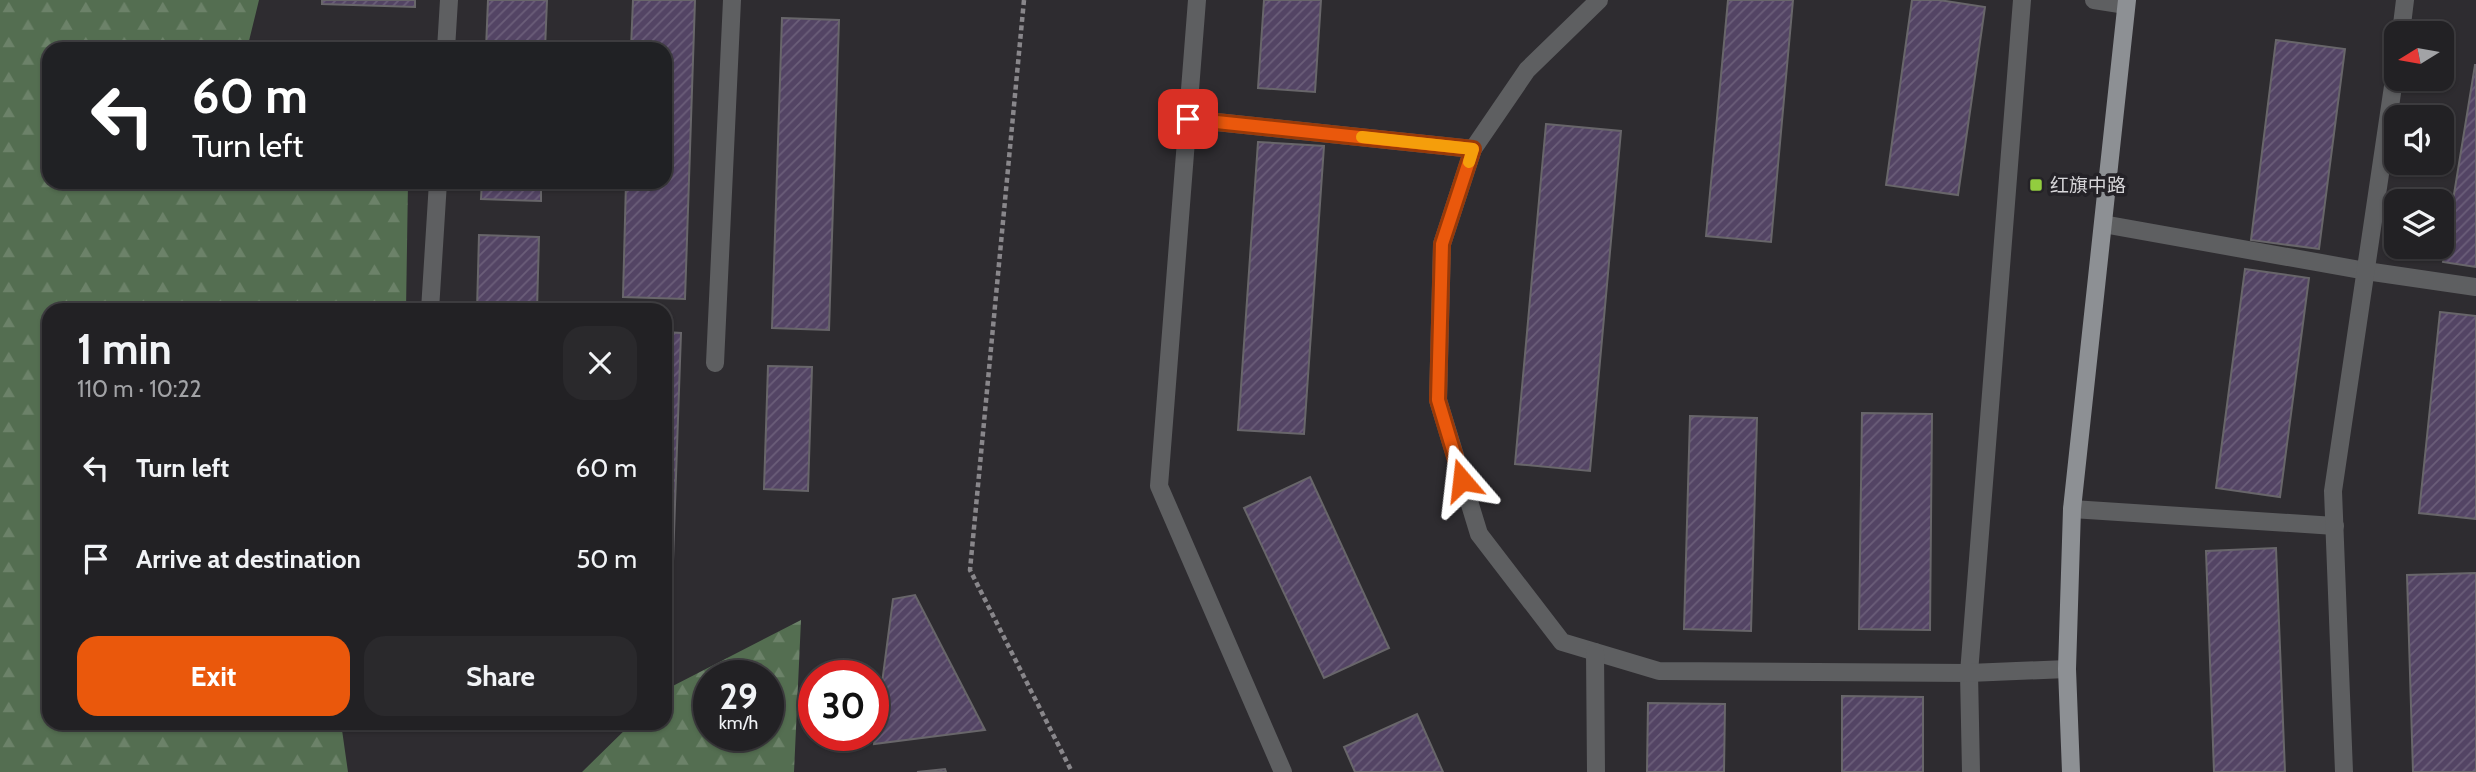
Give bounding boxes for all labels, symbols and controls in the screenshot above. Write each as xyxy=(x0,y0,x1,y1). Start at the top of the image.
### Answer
north arrow xyxy=(2384,21,2454,91)
map controls xyxy=(2384,21,2454,259)
text: 60 m xyxy=(192,66,308,125)
icon: left xyxy=(77,70,168,161)
pin xyxy=(1158,89,1218,149)
icon: arrive xyxy=(1169,100,1207,138)
button: sound xyxy=(2384,105,2454,175)
text: Turn left xyxy=(192,126,303,165)
place label: 红旗中路 xyxy=(2050,174,2126,197)
marker: 红旗中路 xyxy=(2028,177,2044,193)
button: layers xyxy=(2384,189,2454,259)
text: 1 min xyxy=(77,323,172,375)
button: close xyxy=(563,326,637,400)
text: 110 m · 10:22 xyxy=(77,375,202,403)
position arrow xyxy=(1425,443,1499,517)
icon: left xyxy=(77,449,115,487)
text: Turn left xyxy=(136,452,229,484)
text: 60 m xyxy=(575,452,637,484)
icon: arrive xyxy=(77,540,115,578)
text: Arrive at destination xyxy=(136,543,361,575)
text: 50 m xyxy=(576,543,637,575)
button: Exit xyxy=(77,636,350,716)
button: Share xyxy=(364,636,637,716)
speed limit sign: 30 xyxy=(798,660,889,751)
text: 29 xyxy=(719,675,758,718)
text: km/h xyxy=(719,712,758,734)

